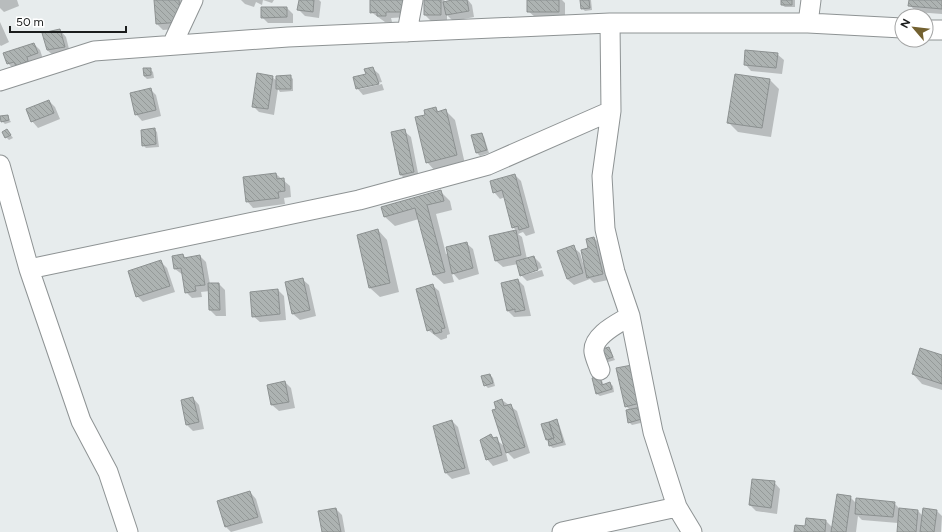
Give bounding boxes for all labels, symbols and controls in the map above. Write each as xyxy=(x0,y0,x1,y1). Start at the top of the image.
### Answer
scale bar xyxy=(10,8,126,34)
north arrow xyxy=(894,8,934,48)
text: 50 m xyxy=(16,15,44,29)
text: N xyxy=(898,17,913,30)

